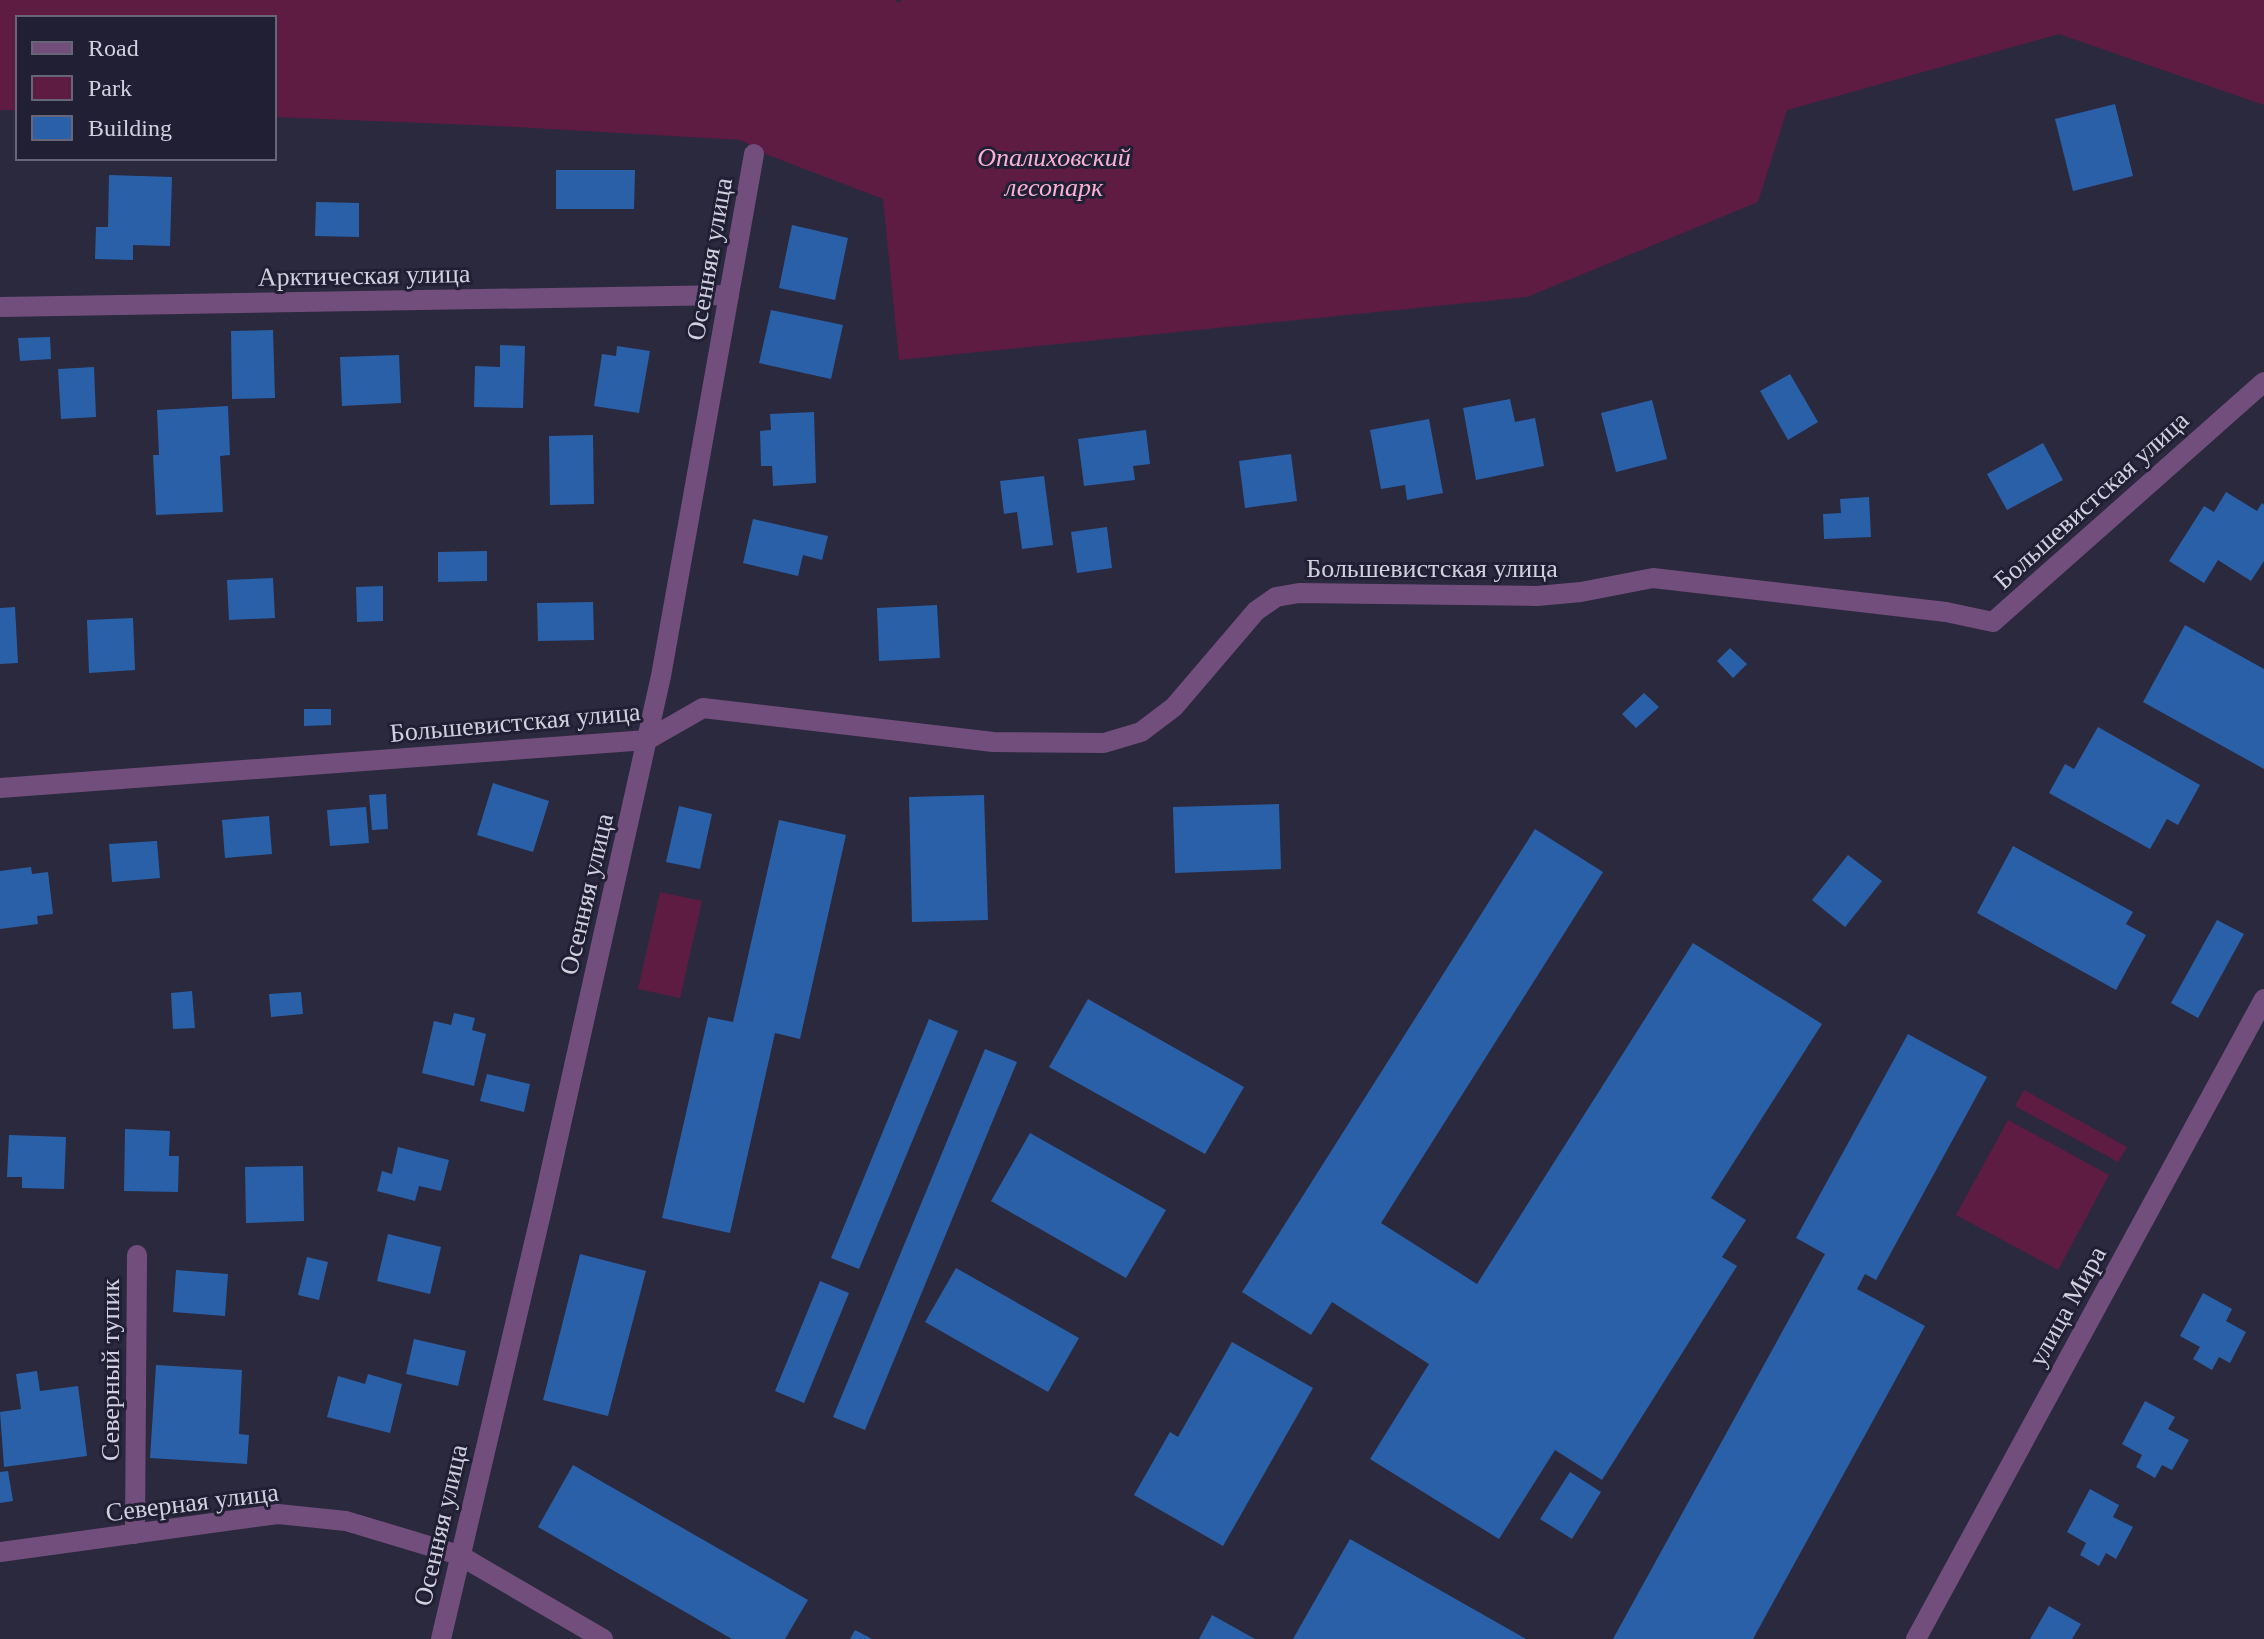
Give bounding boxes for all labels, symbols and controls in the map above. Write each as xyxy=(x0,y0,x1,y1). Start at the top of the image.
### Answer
legend xyxy=(16,16,276,160)
text: Road xyxy=(88,35,139,61)
text: Park xyxy=(88,75,132,101)
text: Building xyxy=(88,115,172,141)
park label: Опалиховский лесопарк xyxy=(977,143,1131,202)
street label: Осенняя улица xyxy=(681,175,738,343)
street label: Арктическая улица xyxy=(257,259,471,292)
street label: Большевистская улица xyxy=(1988,405,2195,595)
street label: Большевистская улица xyxy=(1306,554,1558,583)
street label: Большевистская улица xyxy=(389,697,642,748)
street label: Осенняя улица xyxy=(554,810,619,978)
street label: улица Мира xyxy=(2023,1241,2112,1371)
street label: Северный тупик xyxy=(96,1279,125,1461)
street label: Осенняя улица xyxy=(408,1441,473,1609)
street label: Северная улица xyxy=(104,1477,281,1527)

